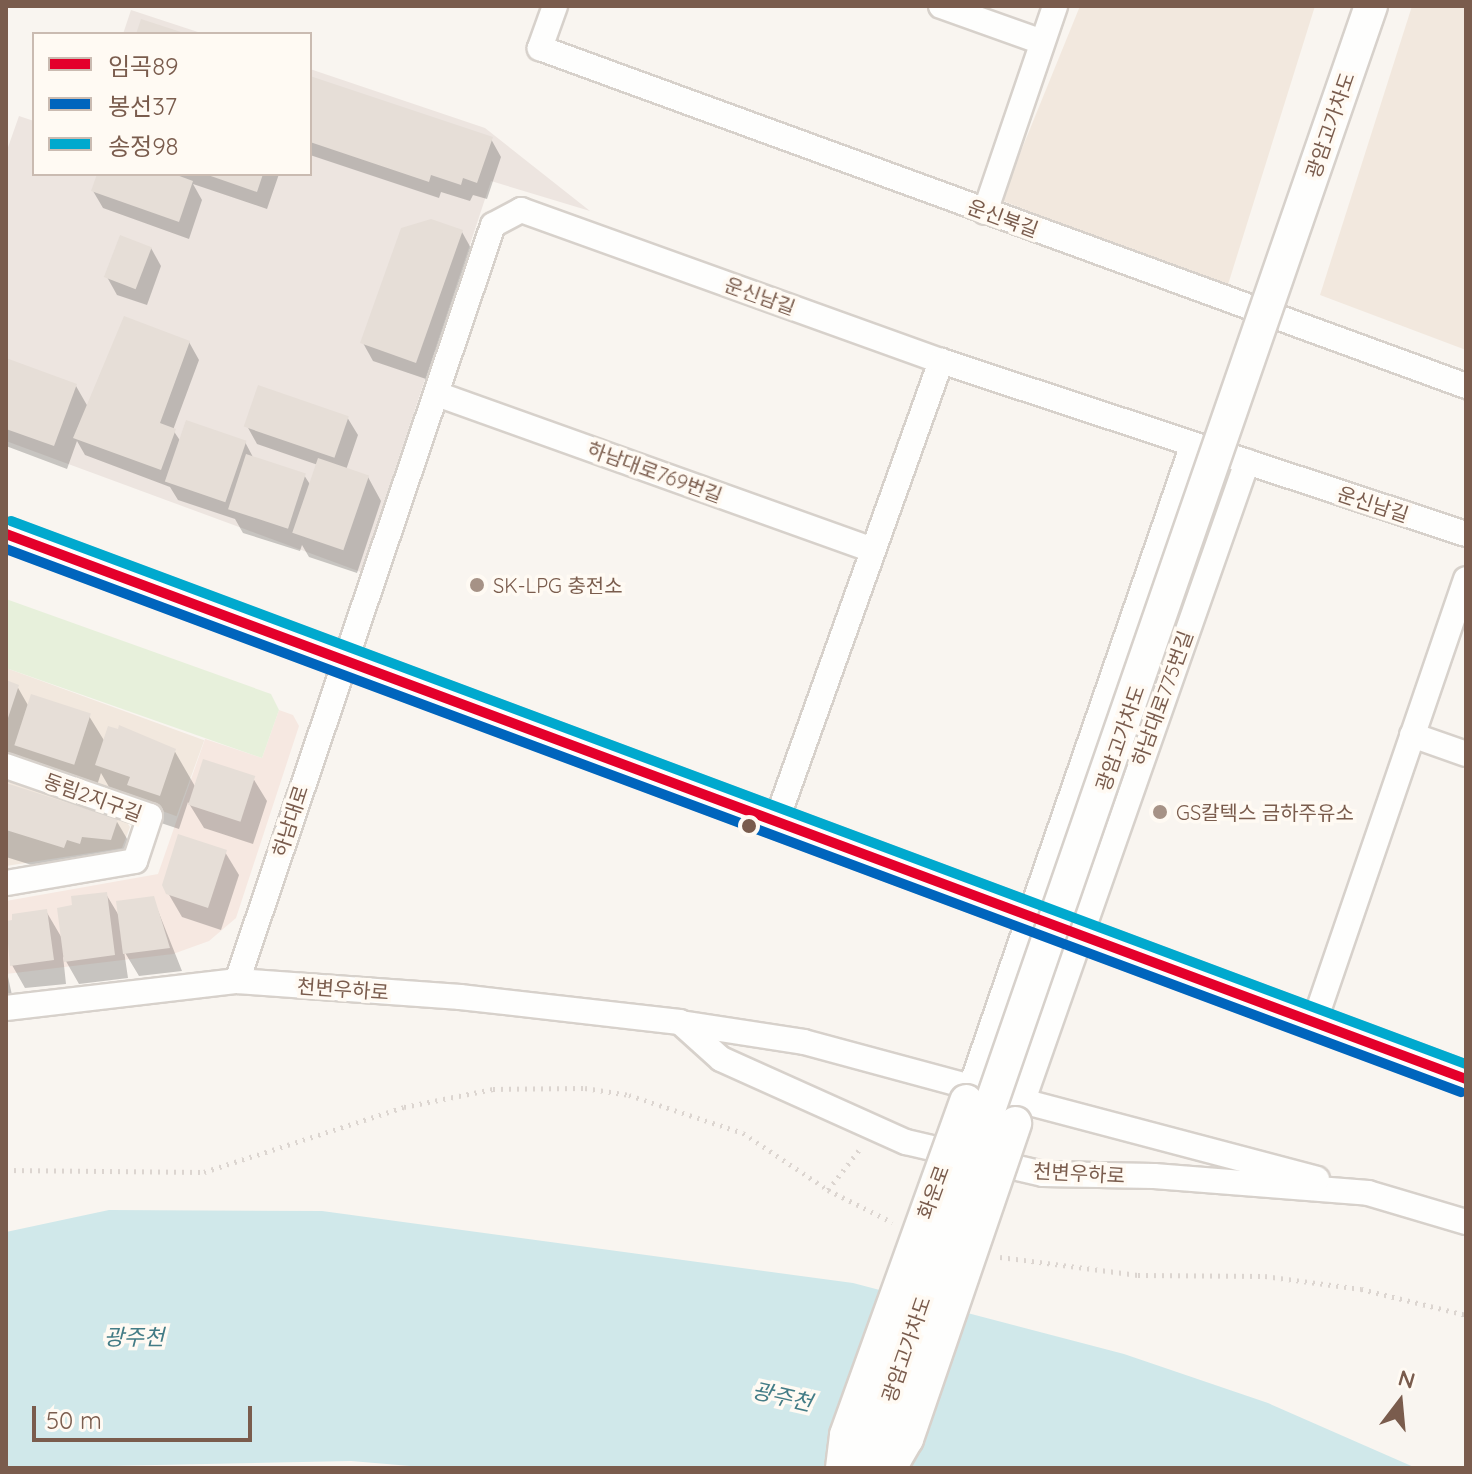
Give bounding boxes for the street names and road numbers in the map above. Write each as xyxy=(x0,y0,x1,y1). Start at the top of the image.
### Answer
street label: 광암고가차도 xyxy=(1301,69,1359,181)
street label: 운신북길 xyxy=(964,194,1042,242)
street label: 운신남길 xyxy=(721,272,799,320)
street label: 하남대로769번길 xyxy=(584,436,726,508)
street label: 운신남길 xyxy=(1334,481,1412,527)
street label: 하남대로775번길 xyxy=(1126,627,1198,769)
street label: 광암고가차도 xyxy=(1091,682,1149,794)
street label: 동림2지구길 xyxy=(40,768,146,826)
street label: 하남대로 xyxy=(267,782,313,860)
street label: 천변우하로 xyxy=(296,974,390,1004)
street label: 천변우하로 xyxy=(1032,1159,1126,1187)
street label: 화운로 xyxy=(912,1162,954,1222)
street label: 광암고가차도 xyxy=(877,1293,935,1405)

